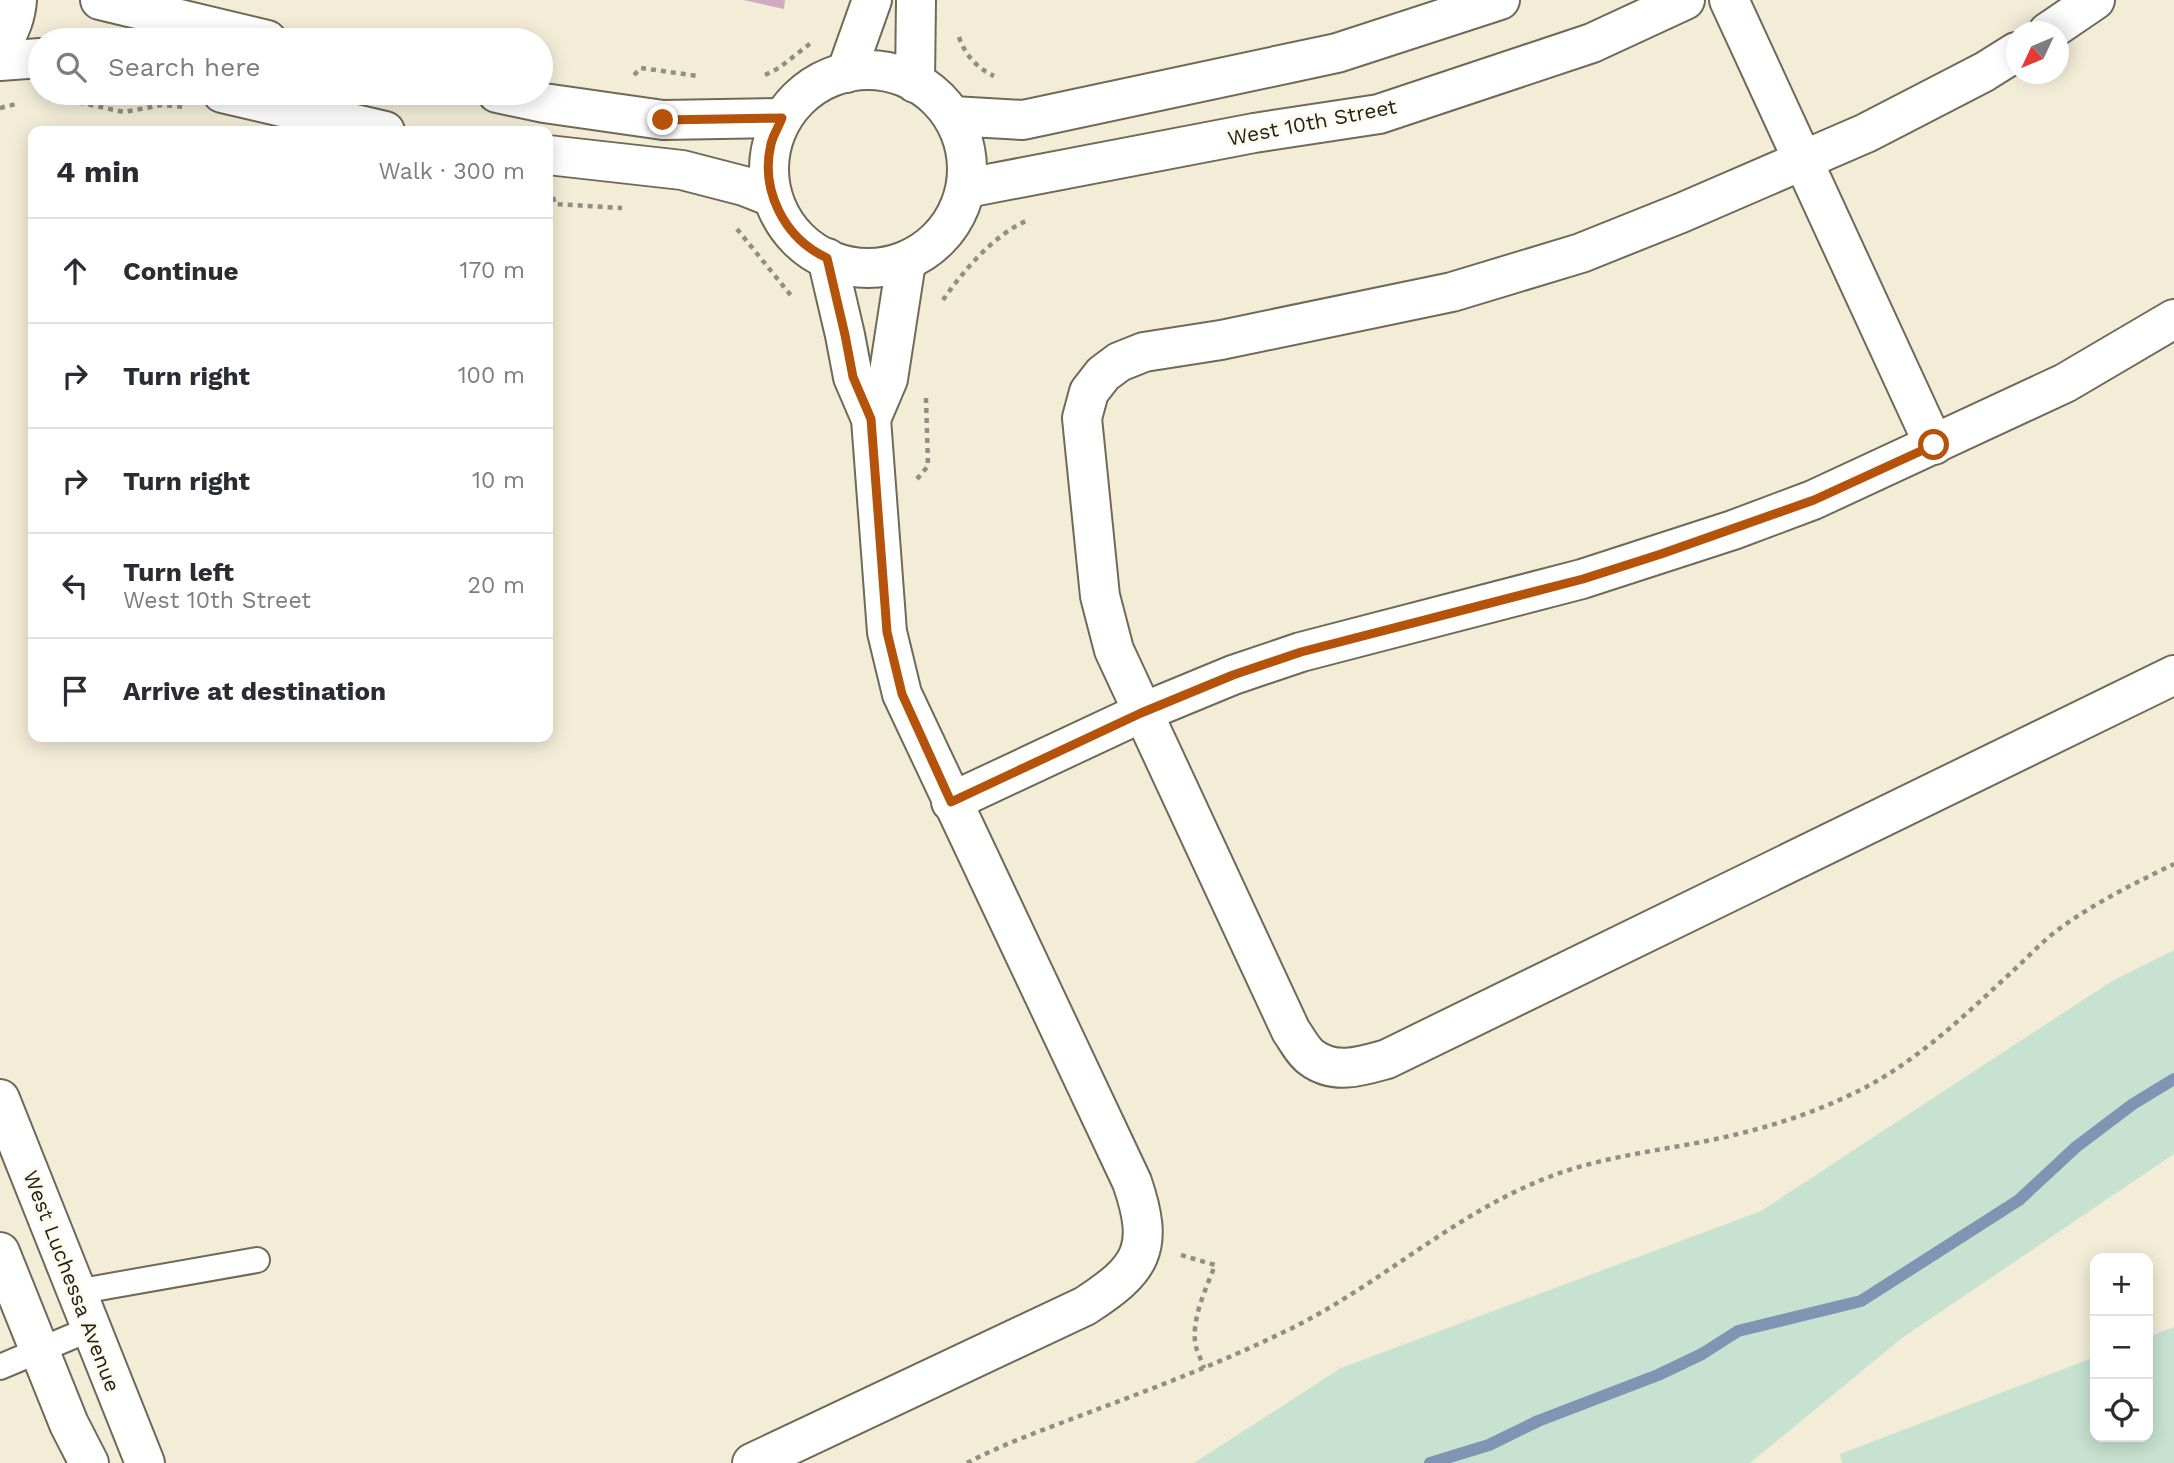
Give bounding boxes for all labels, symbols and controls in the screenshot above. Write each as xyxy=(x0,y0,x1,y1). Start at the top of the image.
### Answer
north arrow xyxy=(2006,21,2069,84)
search box xyxy=(28,28,553,105)
icon: search xyxy=(52,48,90,86)
text: Search here xyxy=(108,52,260,82)
street label: West 10th Street xyxy=(1225,93,1399,151)
route end xyxy=(647,104,678,135)
text: 4 min xyxy=(56,154,140,189)
text: Walk · 300 m xyxy=(379,158,525,185)
icon: ahead xyxy=(56,252,94,290)
text: Continue xyxy=(123,256,239,286)
text: 170 m xyxy=(460,257,525,284)
icon: right xyxy=(56,357,94,395)
text: Turn right xyxy=(123,361,250,391)
text: 100 m xyxy=(458,362,525,389)
route start xyxy=(1918,429,1949,460)
icon: right xyxy=(56,462,94,500)
text: Turn right xyxy=(123,466,250,496)
text: 10 m xyxy=(472,467,525,494)
text: Turn left xyxy=(123,557,234,587)
icon: left xyxy=(56,567,94,605)
text: 20 m xyxy=(468,572,525,599)
text: West 10th Street xyxy=(123,587,311,614)
icon: arrive xyxy=(56,672,94,710)
text: Arrive at destination xyxy=(123,676,386,706)
street label: West Luchessa Avenue xyxy=(18,1167,126,1395)
map controls xyxy=(2090,1253,2153,1442)
button: + xyxy=(2090,1253,2153,1316)
button: − xyxy=(2090,1316,2153,1379)
button: locate xyxy=(2090,1379,2153,1442)

